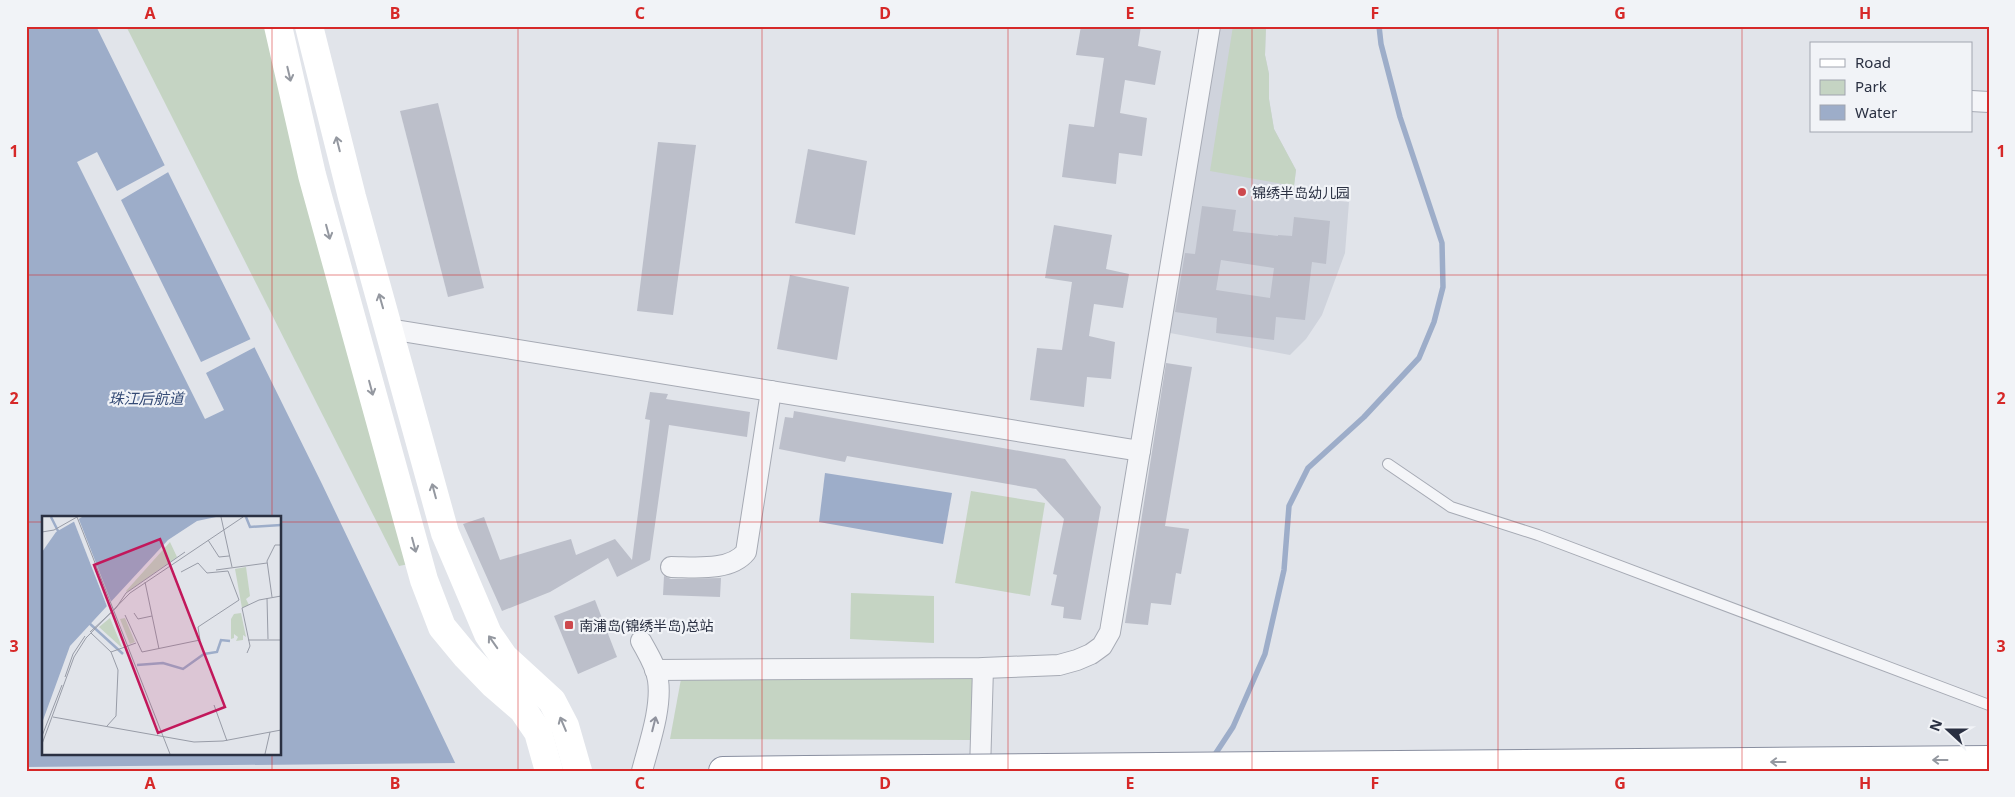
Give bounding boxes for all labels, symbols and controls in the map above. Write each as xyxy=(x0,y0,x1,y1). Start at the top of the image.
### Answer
text: A xyxy=(144,2,156,24)
text: B xyxy=(390,2,400,24)
text: C xyxy=(635,2,645,24)
text: D xyxy=(879,2,891,24)
text: E xyxy=(1126,2,1135,24)
text: F xyxy=(1371,2,1379,24)
text: G xyxy=(1614,2,1626,24)
text: H xyxy=(1859,2,1871,24)
legend xyxy=(1810,42,1972,132)
text: Road xyxy=(1855,52,1891,72)
one-way arrow xyxy=(285,65,294,81)
text: Park xyxy=(1855,76,1887,96)
text: Water xyxy=(1855,102,1897,122)
one-way arrow xyxy=(333,136,343,152)
text: 1 xyxy=(9,140,19,162)
text: 1 xyxy=(1996,140,2006,162)
place label: 锦绣半岛幼儿园 xyxy=(1252,183,1350,202)
marker: 锦绣半岛幼儿园 xyxy=(1236,186,1248,198)
one-way arrow xyxy=(324,223,333,239)
one-way arrow xyxy=(376,293,385,309)
one-way arrow xyxy=(367,380,376,396)
text: 2 xyxy=(9,387,19,409)
text: 2 xyxy=(1996,387,2006,409)
water label: 珠江后航道 xyxy=(108,388,185,408)
one-way arrow xyxy=(428,483,438,499)
inset map xyxy=(42,516,281,754)
one-way arrow xyxy=(410,536,420,552)
place label: 南浦岛(锦绣半岛)总站 xyxy=(579,616,713,635)
marker: 南浦岛(锦绣半岛)总站 xyxy=(563,619,575,631)
text: 3 xyxy=(9,635,19,657)
one-way arrow xyxy=(488,635,498,649)
text: 3 xyxy=(1996,635,2006,657)
north arrow xyxy=(1922,704,1972,754)
one-way arrow xyxy=(650,716,659,732)
text: N xyxy=(1924,716,1946,734)
one-way arrow xyxy=(558,717,568,732)
one-way arrow xyxy=(1932,755,1948,765)
one-way arrow xyxy=(1770,757,1786,767)
text: A xyxy=(144,772,156,794)
text: B xyxy=(390,772,400,794)
text: C xyxy=(635,772,645,794)
text: D xyxy=(879,772,891,794)
text: E xyxy=(1126,772,1135,794)
text: F xyxy=(1371,772,1379,794)
text: G xyxy=(1614,772,1626,794)
text: H xyxy=(1859,772,1871,794)

